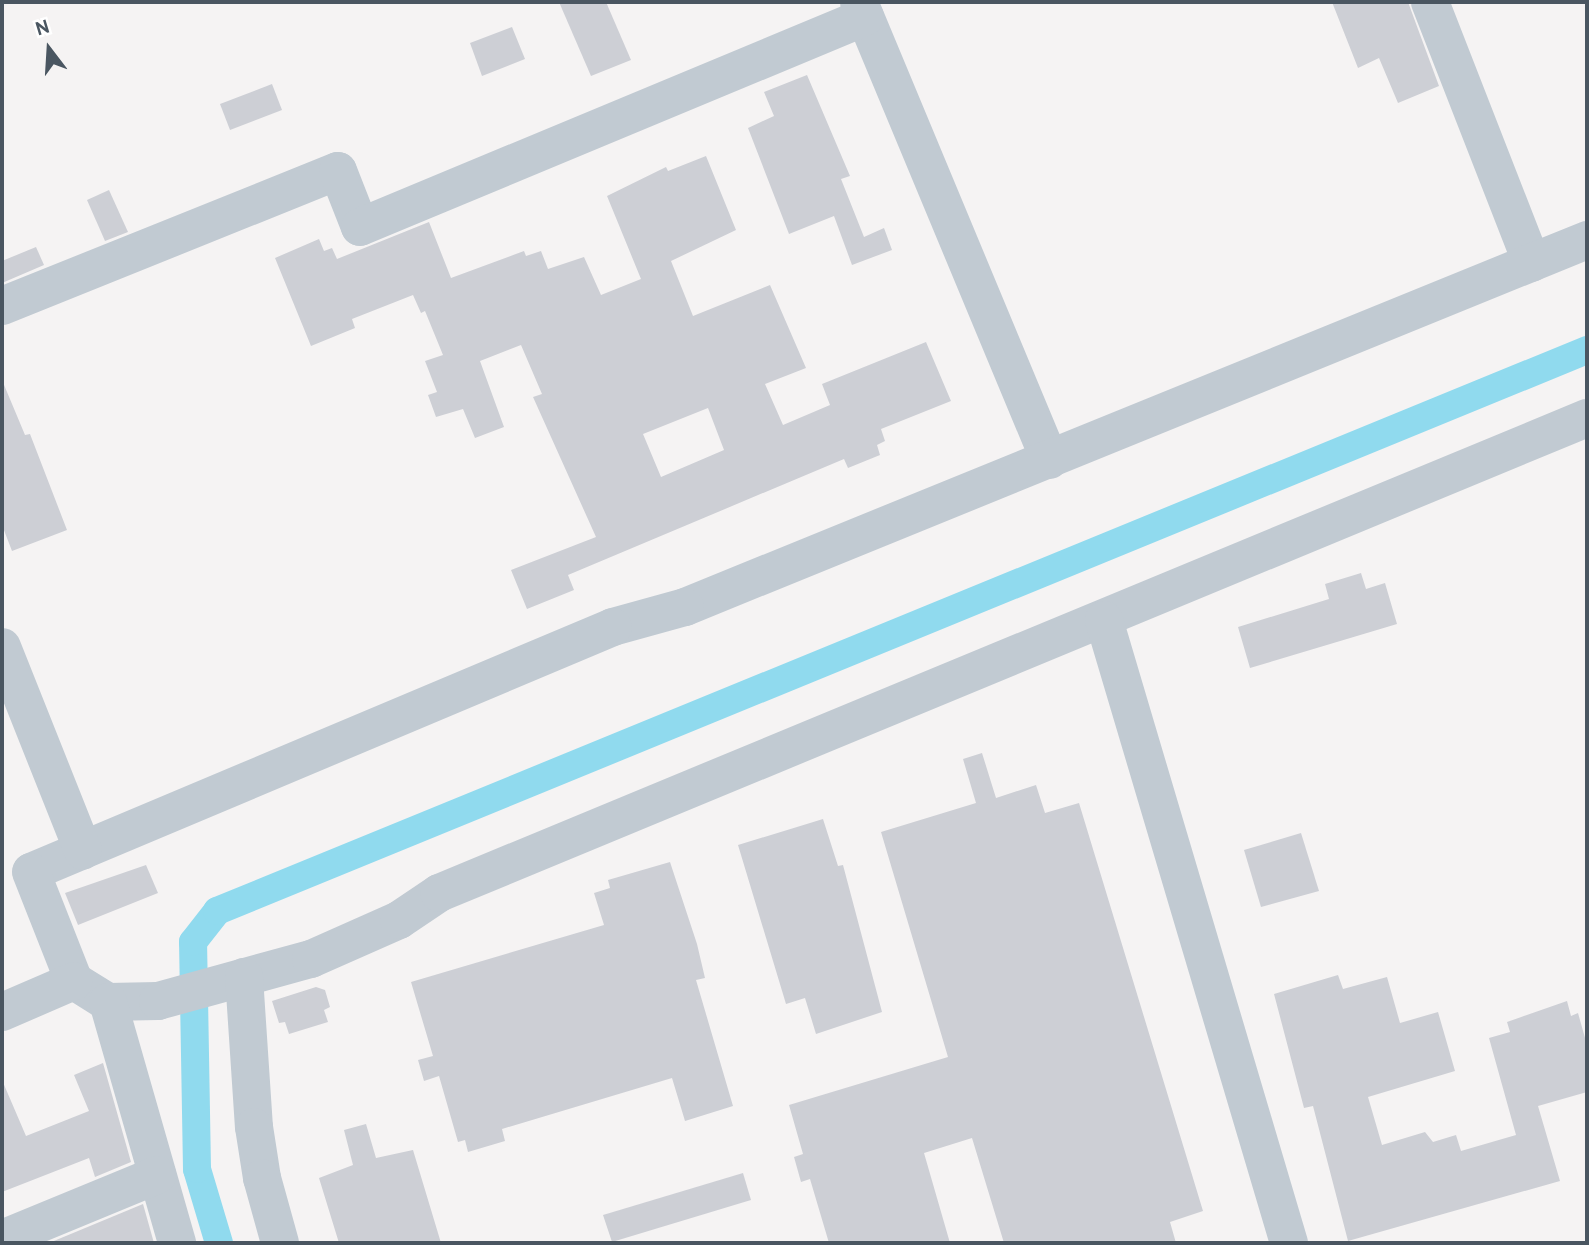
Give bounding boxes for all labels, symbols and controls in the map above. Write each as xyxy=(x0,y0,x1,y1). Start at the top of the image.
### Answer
north arrow xyxy=(14,14,84,84)
text: N xyxy=(33,15,53,42)

